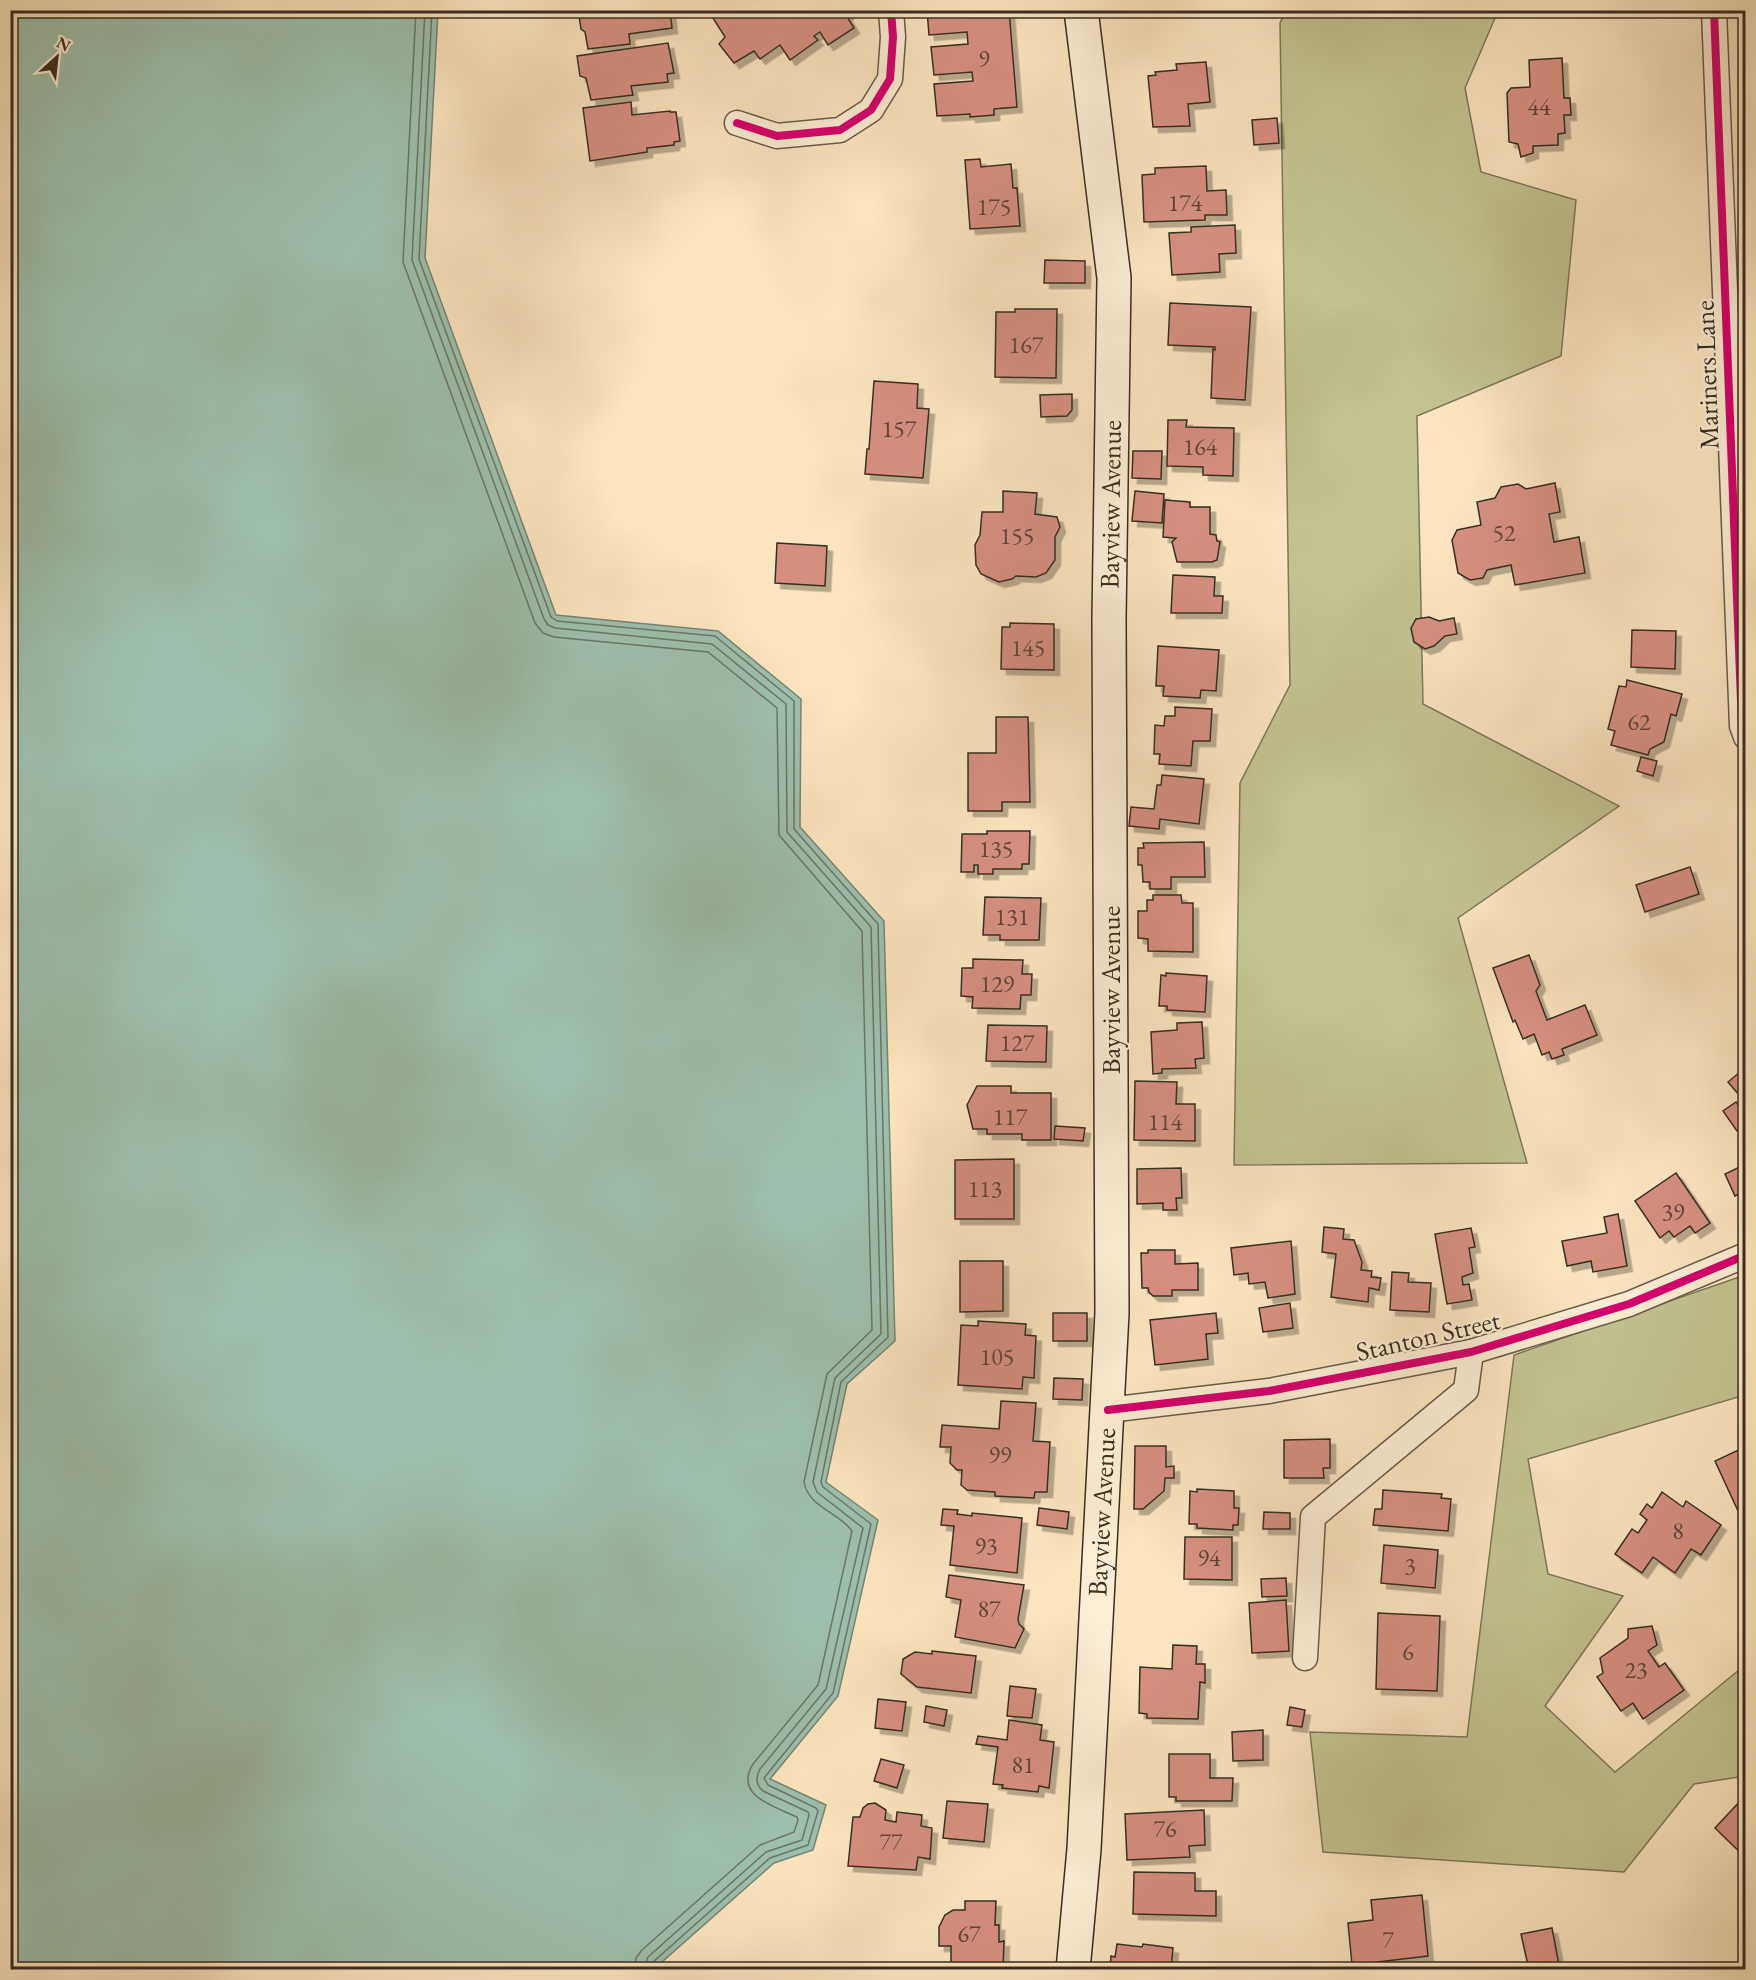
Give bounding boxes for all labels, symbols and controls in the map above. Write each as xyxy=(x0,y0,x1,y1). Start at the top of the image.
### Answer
north arrow xyxy=(27,27,87,87)
text: N xyxy=(53,32,74,56)
house number: 9 xyxy=(978,43,990,74)
house number: 44 xyxy=(1527,91,1551,122)
house number: 174 xyxy=(1168,187,1203,218)
house number: 175 xyxy=(977,191,1011,222)
street label: Mariners Lane xyxy=(1686,300,1727,450)
house number: 167 xyxy=(1009,329,1044,360)
house number: 157 xyxy=(882,413,917,444)
street label: Bayview Avenue xyxy=(1091,420,1129,589)
house number: 164 xyxy=(1183,431,1218,462)
house number: 52 xyxy=(1492,517,1516,548)
house number: 155 xyxy=(1000,520,1034,551)
house number: 145 xyxy=(1011,632,1045,663)
house number: 62 xyxy=(1627,706,1651,737)
house number: 135 xyxy=(979,833,1013,864)
house number: 131 xyxy=(995,901,1029,932)
street label: Bayview Avenue xyxy=(1093,906,1128,1074)
house number: 129 xyxy=(980,968,1015,999)
house number: 127 xyxy=(1000,1027,1035,1058)
house number: 117 xyxy=(993,1101,1028,1132)
house number: 114 xyxy=(1148,1106,1183,1137)
house number: 113 xyxy=(968,1173,1002,1204)
house number: 39 xyxy=(1661,1196,1685,1227)
street label: Stanton Street xyxy=(1352,1302,1504,1369)
house number: 105 xyxy=(980,1341,1014,1372)
street label: Bayview Avenue xyxy=(1079,1427,1123,1597)
house number: 99 xyxy=(988,1439,1012,1470)
house number: 8 xyxy=(1672,1515,1684,1546)
house number: 93 xyxy=(974,1530,998,1561)
house number: 94 xyxy=(1197,1542,1221,1573)
house number: 3 xyxy=(1404,1550,1416,1581)
house number: 87 xyxy=(977,1593,1001,1624)
house number: 6 xyxy=(1402,1636,1414,1667)
house number: 23 xyxy=(1624,1654,1648,1685)
house number: 81 xyxy=(1011,1749,1035,1780)
house number: 76 xyxy=(1153,1813,1177,1844)
house number: 77 xyxy=(879,1826,903,1857)
house number: 67 xyxy=(957,1918,981,1949)
house number: 7 xyxy=(1382,1924,1394,1955)

